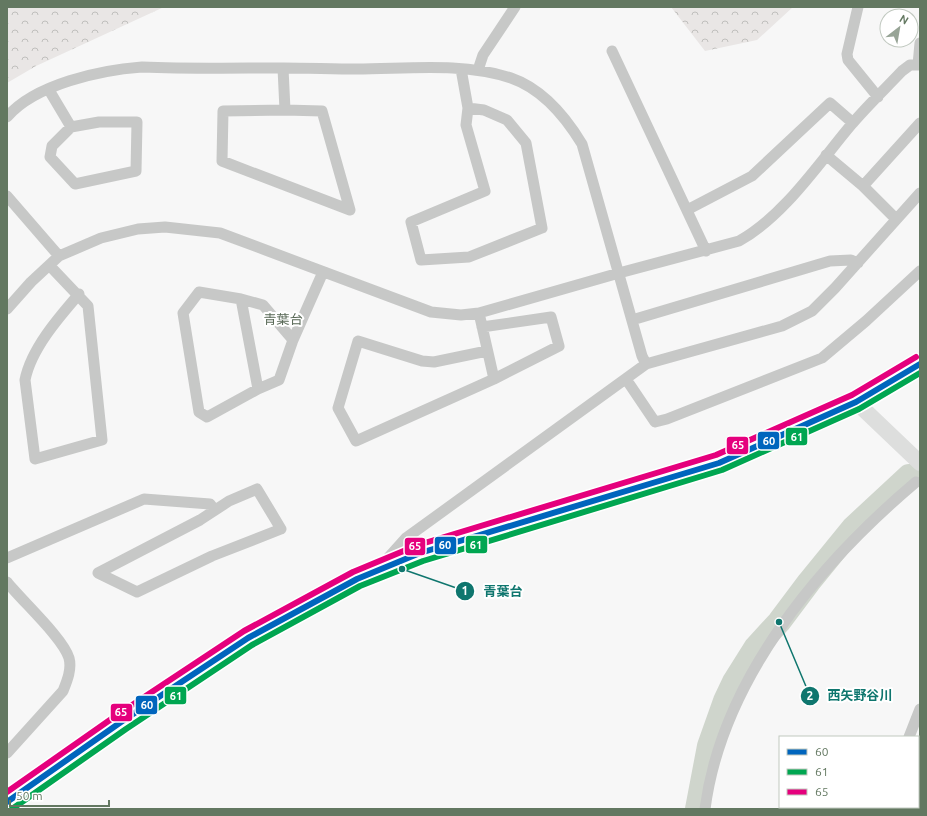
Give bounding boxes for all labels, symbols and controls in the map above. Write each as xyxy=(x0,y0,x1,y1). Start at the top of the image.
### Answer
north arrow xyxy=(879,8,919,48)
text: N xyxy=(898,12,911,27)
district label: 青葉台 xyxy=(263,312,303,326)
line badge: 61 xyxy=(785,427,808,446)
line badge: 60 xyxy=(757,431,780,450)
text: 61 xyxy=(791,431,803,443)
text: 60 xyxy=(763,435,775,447)
line badge: 65 xyxy=(726,436,749,455)
text: 65 xyxy=(732,439,744,451)
line badge: 61 xyxy=(465,535,488,554)
line badge: 60 xyxy=(434,536,457,555)
line badge: 65 xyxy=(404,537,426,556)
text: 60 xyxy=(439,539,451,551)
text: 61 xyxy=(470,539,482,551)
text: 65 xyxy=(409,540,421,552)
callout: 青葉台 xyxy=(455,579,530,604)
text: 1 xyxy=(462,584,468,597)
text: 青葉台 xyxy=(483,584,523,598)
callout: 西矢野谷川 xyxy=(800,683,901,708)
line badge: 61 xyxy=(164,686,187,705)
text: 西矢野谷川 xyxy=(827,688,893,702)
text: 2 xyxy=(807,689,814,702)
text: 61 xyxy=(170,690,182,702)
line badge: 60 xyxy=(135,695,158,715)
text: 60 xyxy=(141,699,153,711)
line badge: 65 xyxy=(110,703,133,722)
text: 65 xyxy=(115,706,127,718)
legend xyxy=(779,736,919,808)
text: 60 xyxy=(815,745,829,758)
text: 61 xyxy=(815,765,829,778)
scale bar xyxy=(10,782,109,808)
text: 65 xyxy=(815,785,829,798)
text: 50 m xyxy=(16,789,43,802)

